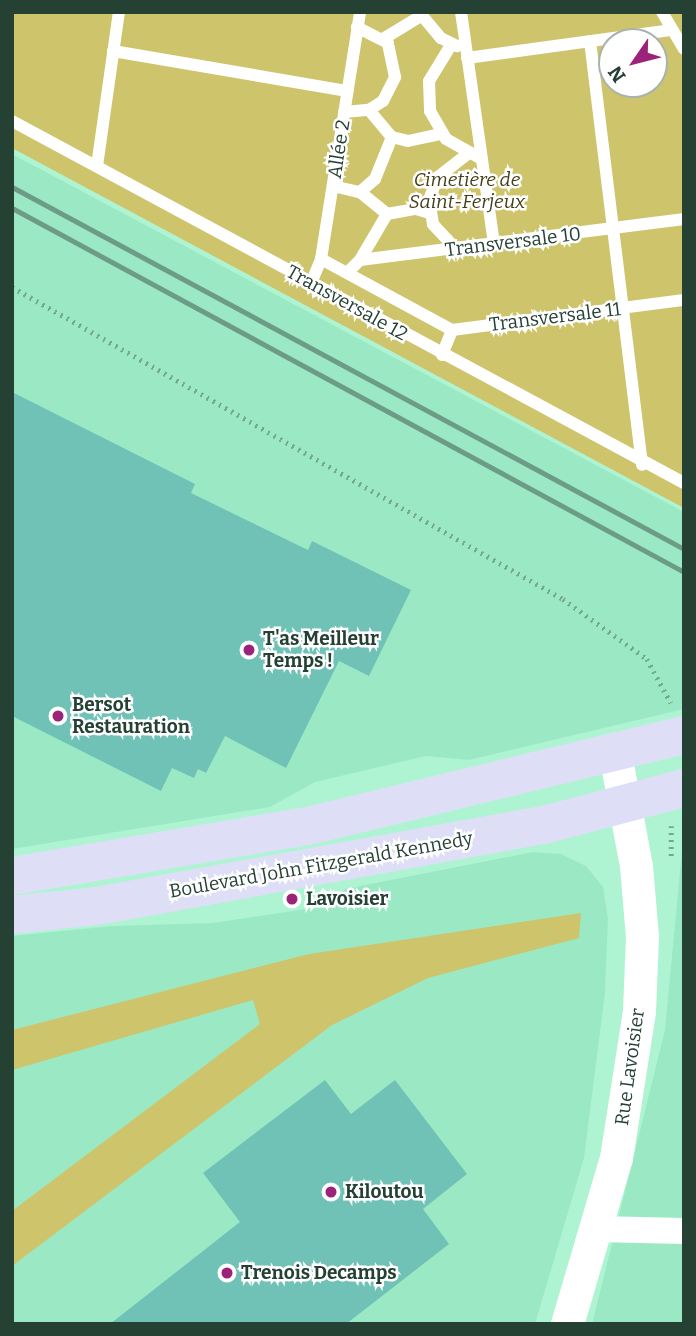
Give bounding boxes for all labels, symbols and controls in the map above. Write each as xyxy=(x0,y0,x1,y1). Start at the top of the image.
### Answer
north arrow xyxy=(598,28,668,98)
text: N xyxy=(603,62,631,87)
street label: Allée 2 xyxy=(323,118,355,180)
park label: Cimetière de Saint-Ferjeux xyxy=(409,169,525,213)
street label: Transversale 10 xyxy=(444,222,582,262)
street label: Transversale 12 xyxy=(282,260,412,346)
street label: Transversale 11 xyxy=(488,298,622,336)
place label: T'as Meilleur Temps ! xyxy=(263,628,379,672)
marker: T'as Meilleur Temps ! xyxy=(241,642,257,658)
place label: Bersot Restauration xyxy=(72,694,190,738)
marker: Bersot Restauration xyxy=(50,708,66,724)
street label: Boulevard John Fitzgerald Kennedy xyxy=(167,827,475,903)
place label: Lavoisier xyxy=(306,888,389,910)
marker: Lavoisier xyxy=(284,891,300,907)
street label: Rue Lavoisier xyxy=(610,1007,650,1127)
place label: Kiloutou xyxy=(345,1181,424,1203)
marker: Kiloutou xyxy=(323,1184,339,1200)
place label: Trenois Decamps xyxy=(241,1262,397,1284)
marker: Trenois Decamps xyxy=(219,1265,235,1281)

